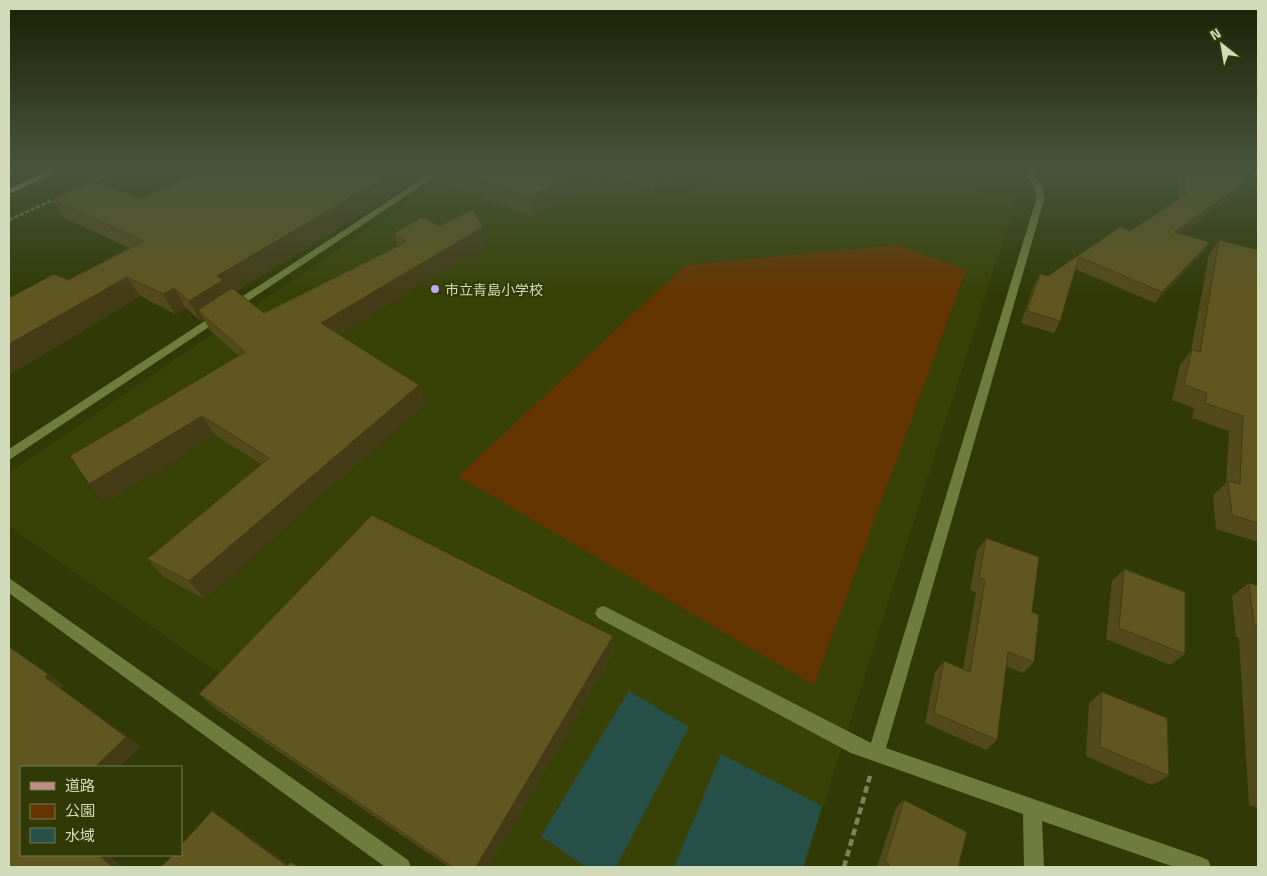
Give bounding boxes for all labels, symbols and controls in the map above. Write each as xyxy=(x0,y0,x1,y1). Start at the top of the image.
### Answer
north arrow xyxy=(1197,20,1247,70)
text: N xyxy=(1205,22,1225,45)
place label: 市立青島小学校 xyxy=(445,279,543,300)
marker: 市立青島小学校 xyxy=(429,283,441,295)
legend xyxy=(20,766,182,856)
text: 道路 xyxy=(65,774,95,797)
text: 公園 xyxy=(65,799,95,822)
text: 水域 xyxy=(65,824,95,847)

